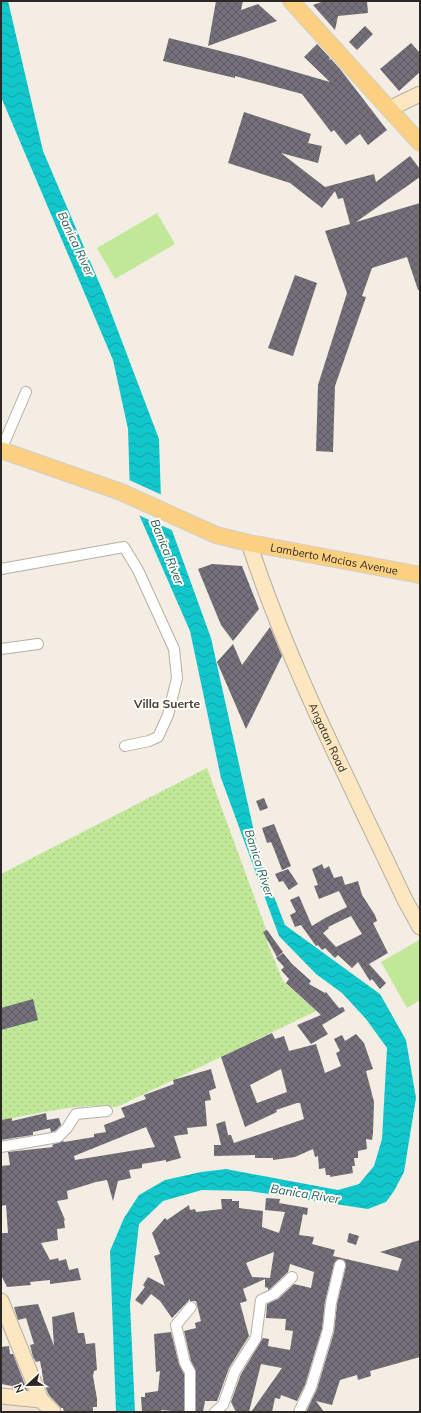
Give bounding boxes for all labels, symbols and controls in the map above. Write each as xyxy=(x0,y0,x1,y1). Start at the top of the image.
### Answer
water label: Banica River xyxy=(55,209,98,279)
water label: Banica River xyxy=(147,517,188,588)
street label: Lamberto Macias Avenue xyxy=(269,540,399,578)
district label: Villa Suerte xyxy=(133,696,201,711)
street label: Angatan Road xyxy=(306,701,350,774)
water label: Banica River xyxy=(242,827,278,899)
water label: Banica River xyxy=(269,1181,341,1206)
north arrow xyxy=(8,1365,48,1405)
text: N xyxy=(11,1382,27,1395)

